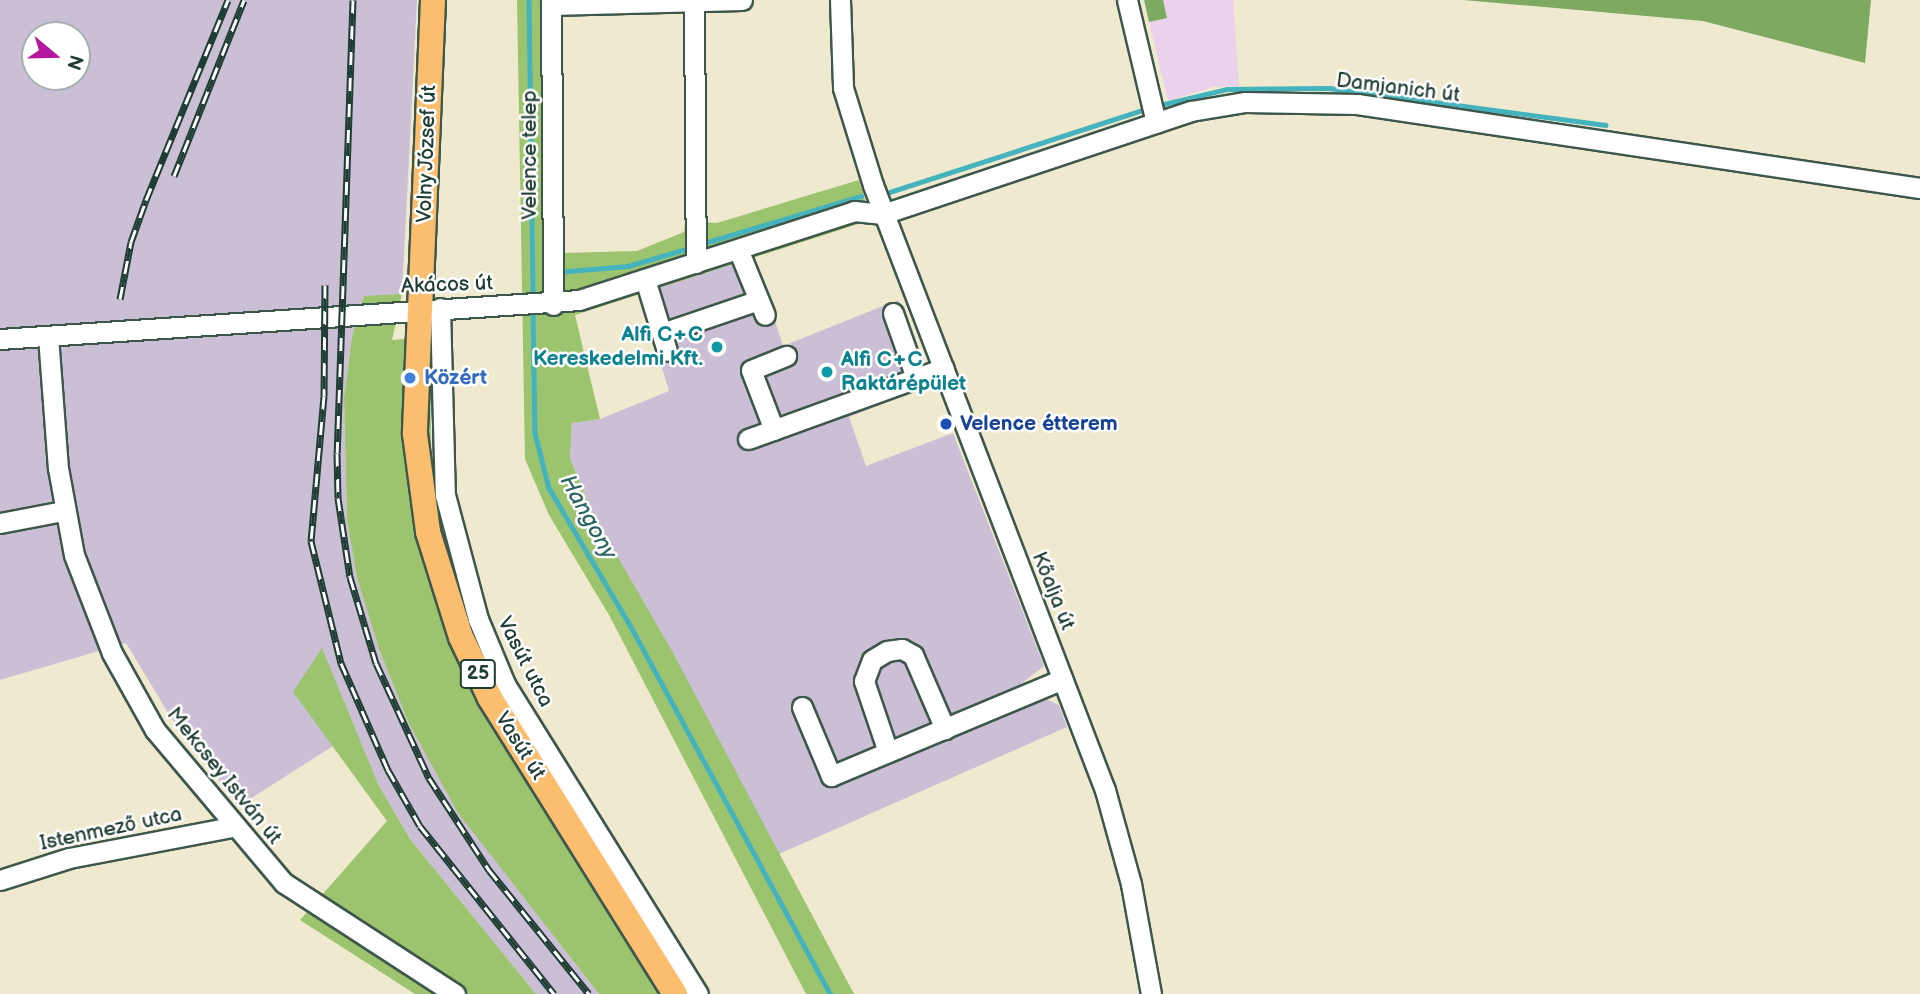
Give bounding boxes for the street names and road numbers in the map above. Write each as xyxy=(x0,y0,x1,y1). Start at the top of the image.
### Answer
street label: Damjanich út xyxy=(1335,68,1461,108)
street label: Volny József út xyxy=(412,83,442,225)
street label: Velence telep xyxy=(517,90,543,220)
street label: Akácos út xyxy=(401,271,493,299)
street label: Kőalja út xyxy=(1026,548,1080,634)
street label: Vasút utca xyxy=(492,613,558,711)
road number: 25 xyxy=(459,659,497,690)
street label: Mekcsey István út xyxy=(161,702,287,850)
street label: Vasút út xyxy=(489,707,551,785)
street label: Istenmező utca xyxy=(38,802,184,856)

